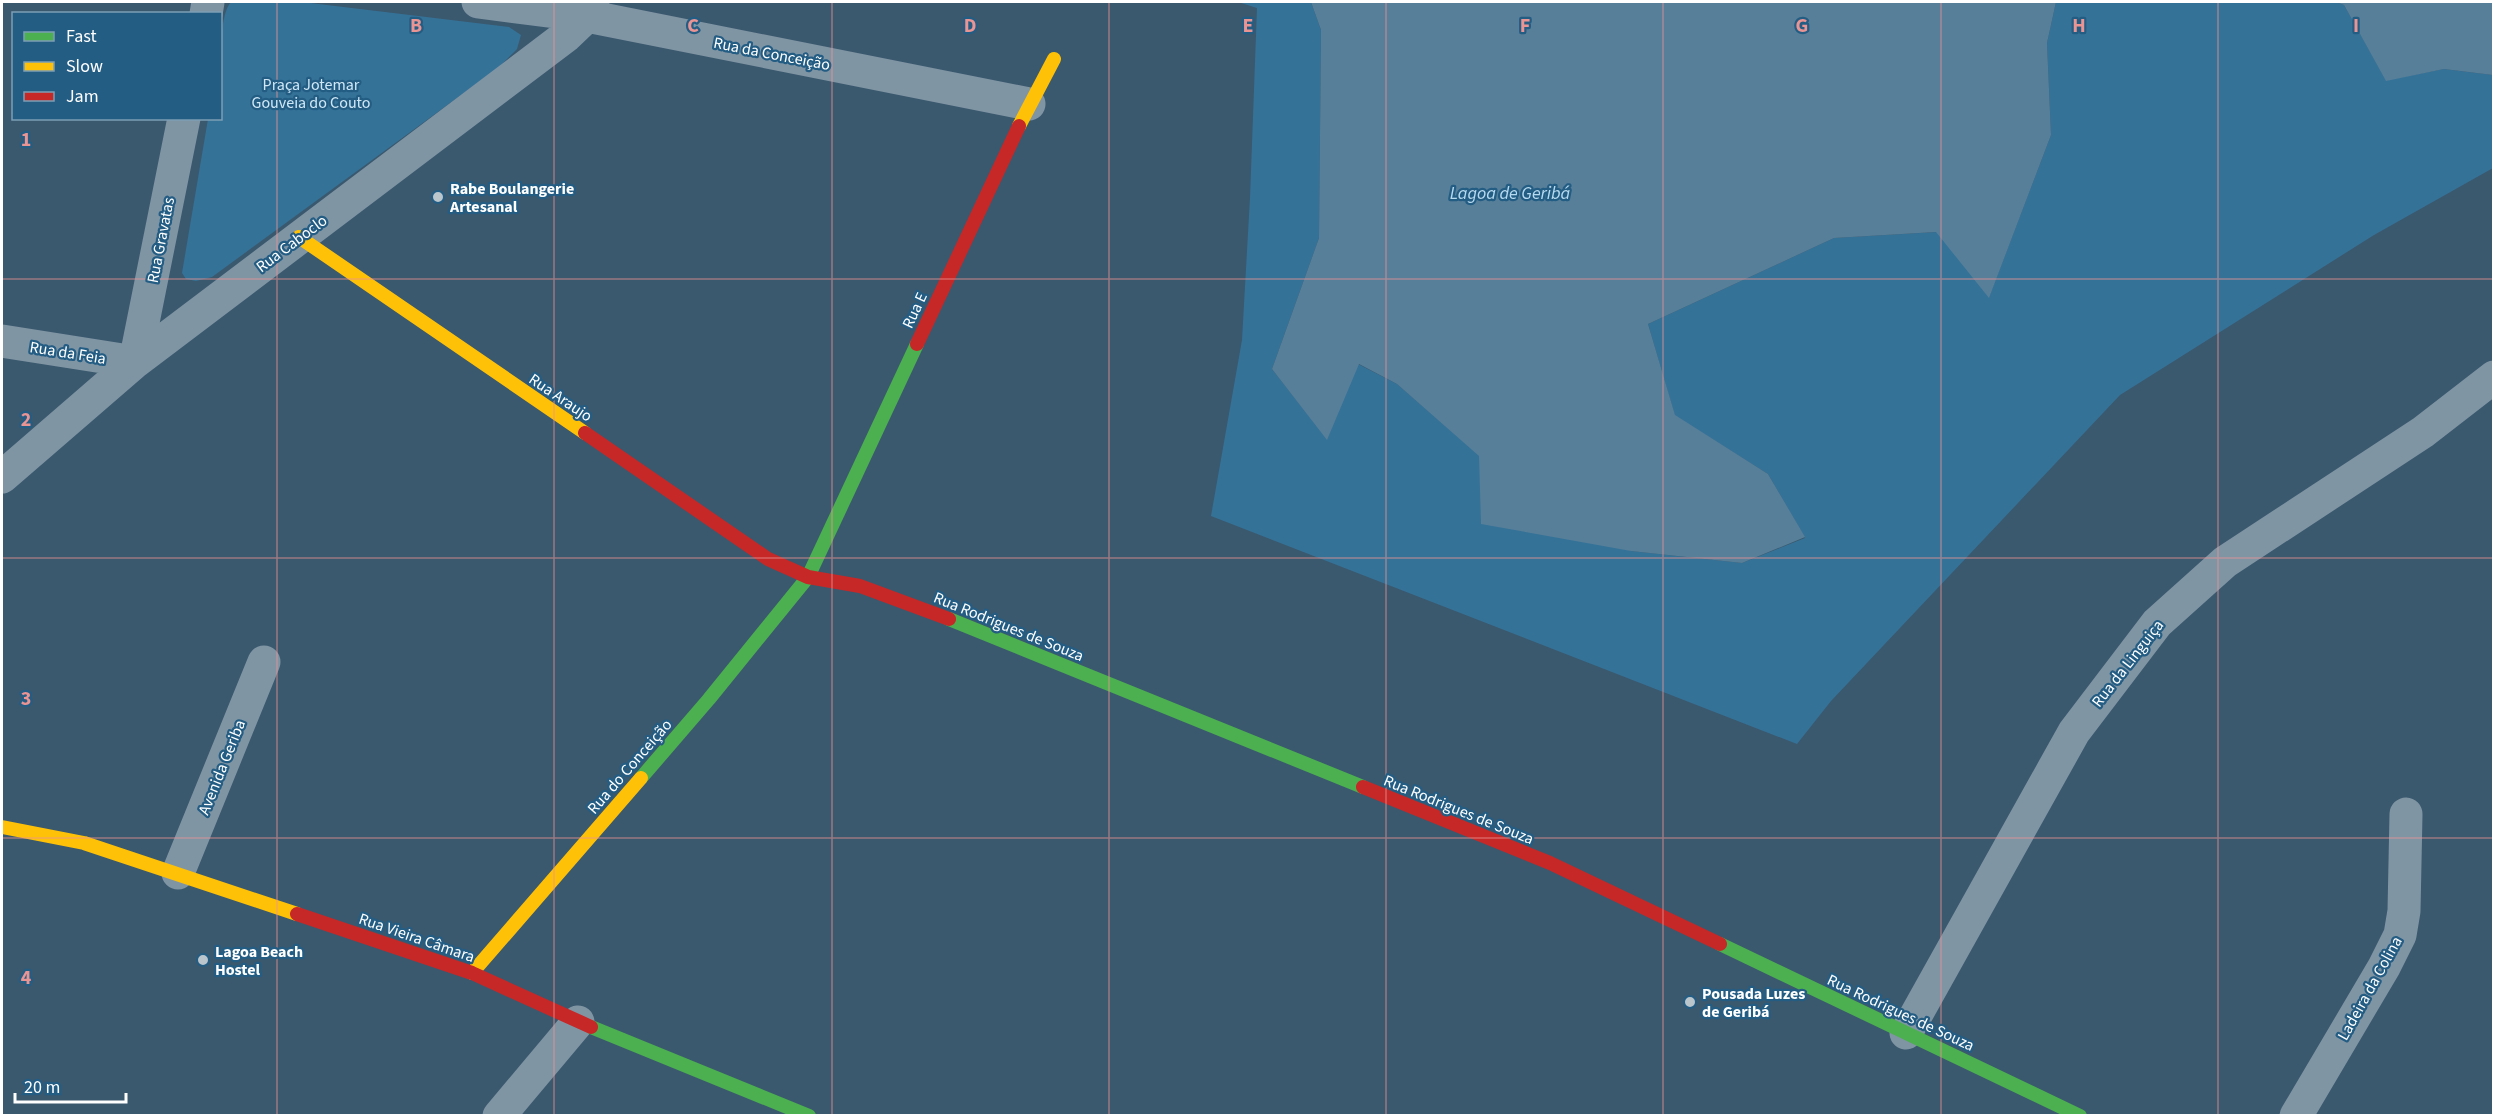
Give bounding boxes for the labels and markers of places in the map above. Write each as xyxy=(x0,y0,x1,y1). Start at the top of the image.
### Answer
place label: Rabe Boulangerie Artesanal xyxy=(449,178,574,218)
marker: Rabe Boulangerie Artesanal xyxy=(431,190,445,204)
place label: Lagoa Beach Hostel xyxy=(215,941,303,981)
marker: Lagoa Beach Hostel xyxy=(196,953,210,967)
place label: Pousada Luzes de Geribá xyxy=(1702,983,1805,1023)
marker: Pousada Luzes de Geribá xyxy=(1683,995,1697,1009)

